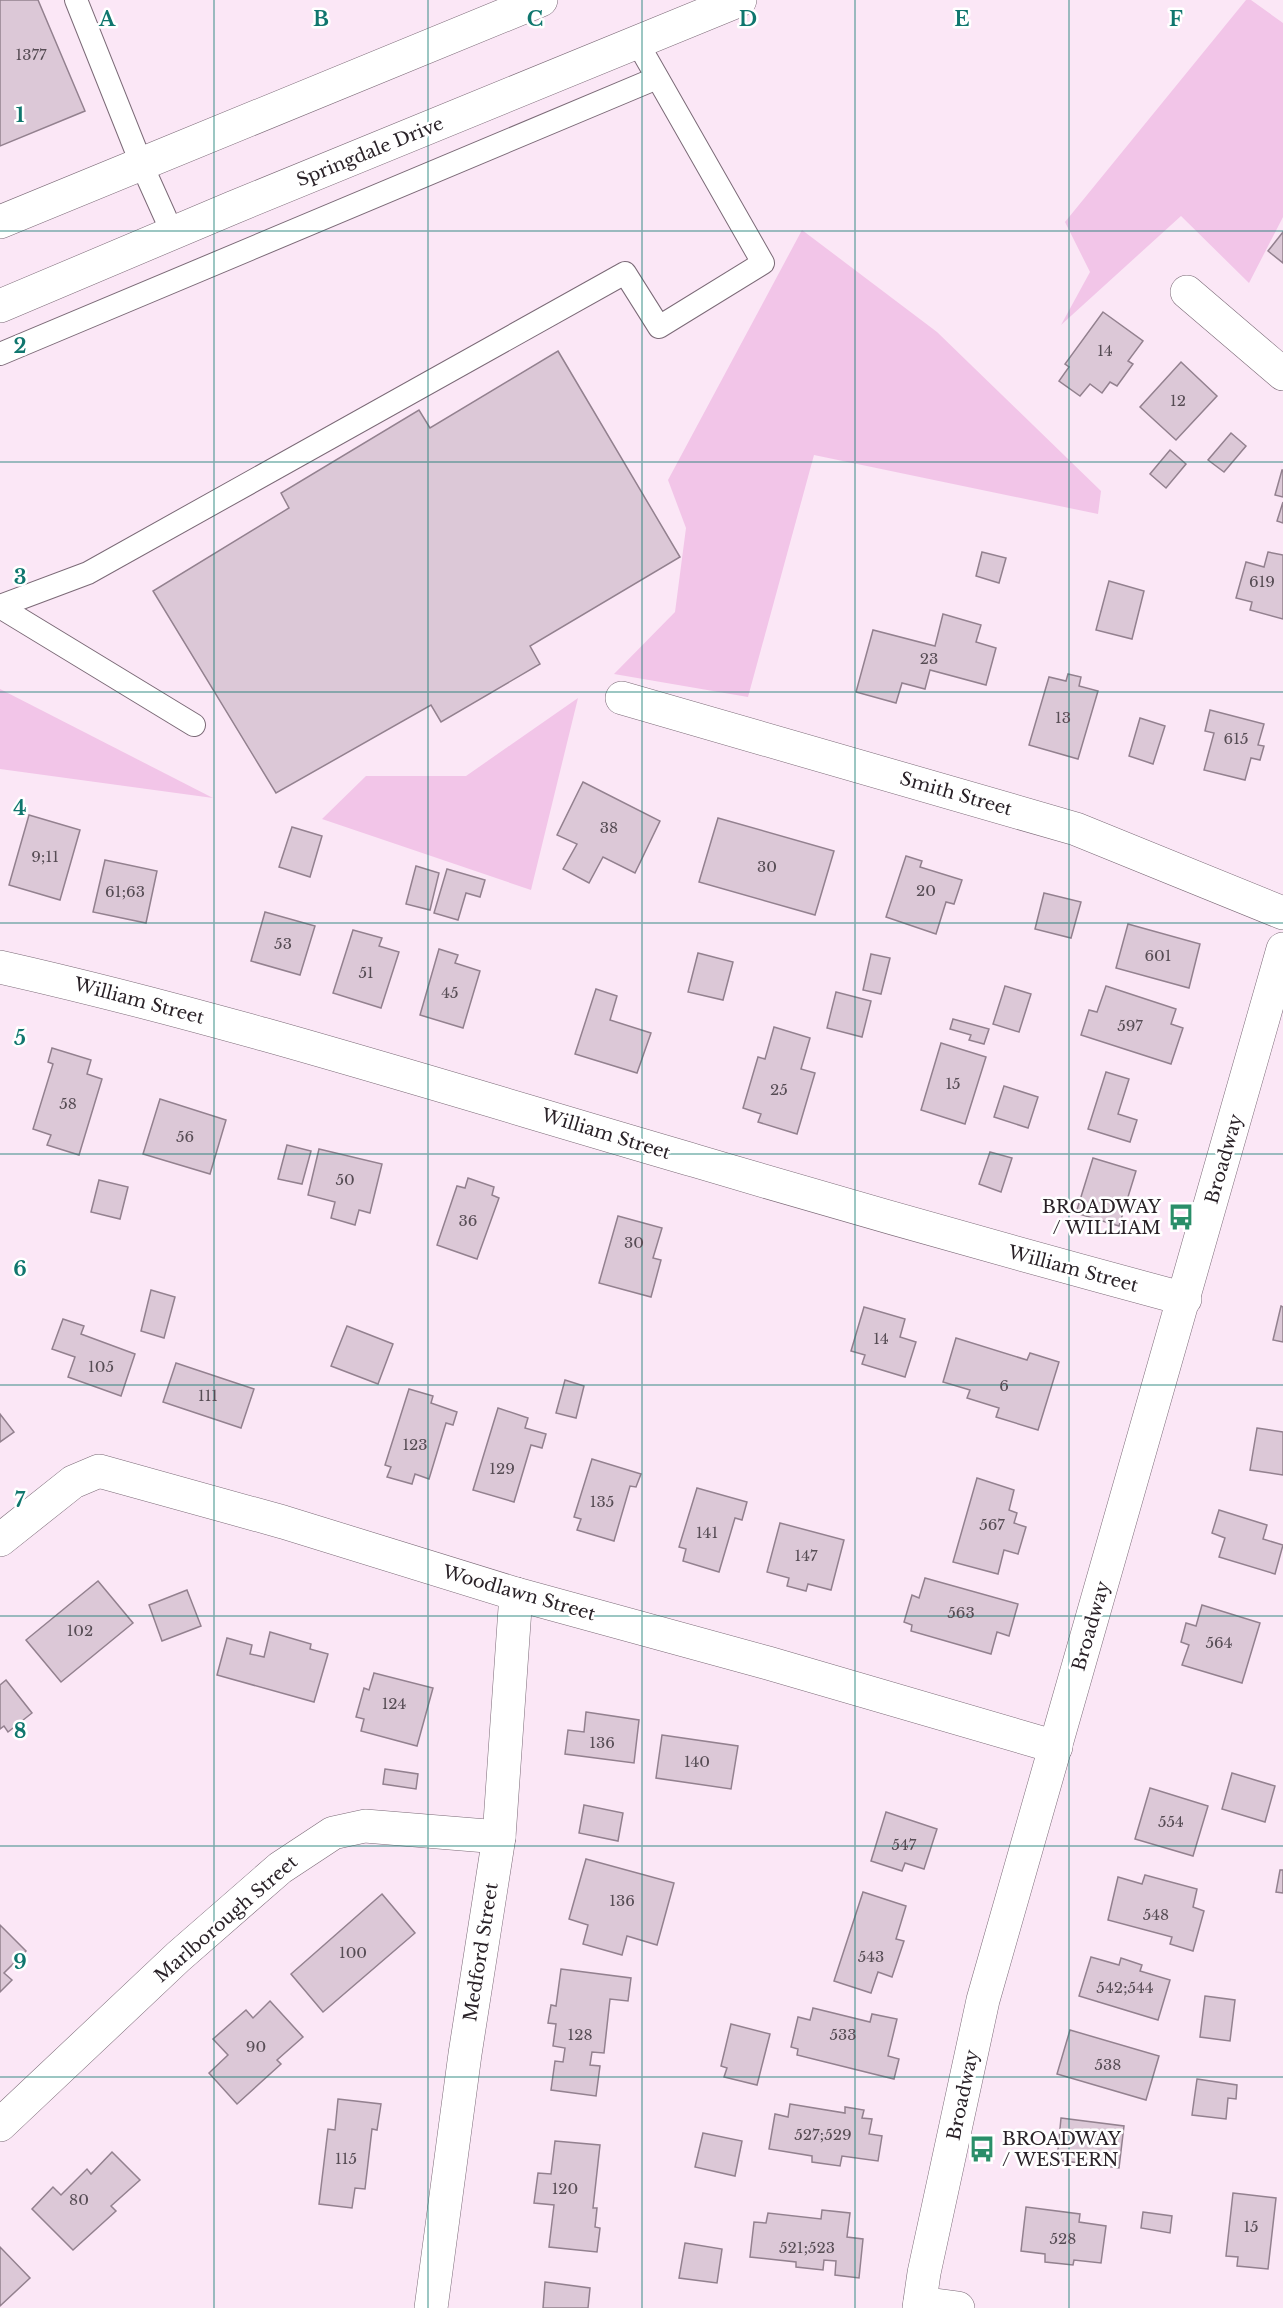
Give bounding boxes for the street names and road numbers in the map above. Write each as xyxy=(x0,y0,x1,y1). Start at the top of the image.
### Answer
street label: Springdale Drive xyxy=(293,112,447,192)
street label: Smith Street xyxy=(897,767,1015,821)
street label: William Street xyxy=(71,973,207,1029)
street label: William Street xyxy=(538,1104,673,1164)
street label: Broadway xyxy=(1201,1111,1247,1206)
street label: William Street xyxy=(1005,1241,1141,1297)
street label: Woodlawn Street xyxy=(439,1560,598,1625)
street label: Broadway xyxy=(1068,1578,1114,1673)
street label: Marlborough Street xyxy=(150,1851,302,1987)
street label: Medford Street xyxy=(459,1881,503,2023)
street label: Broadway xyxy=(943,2047,983,2142)

